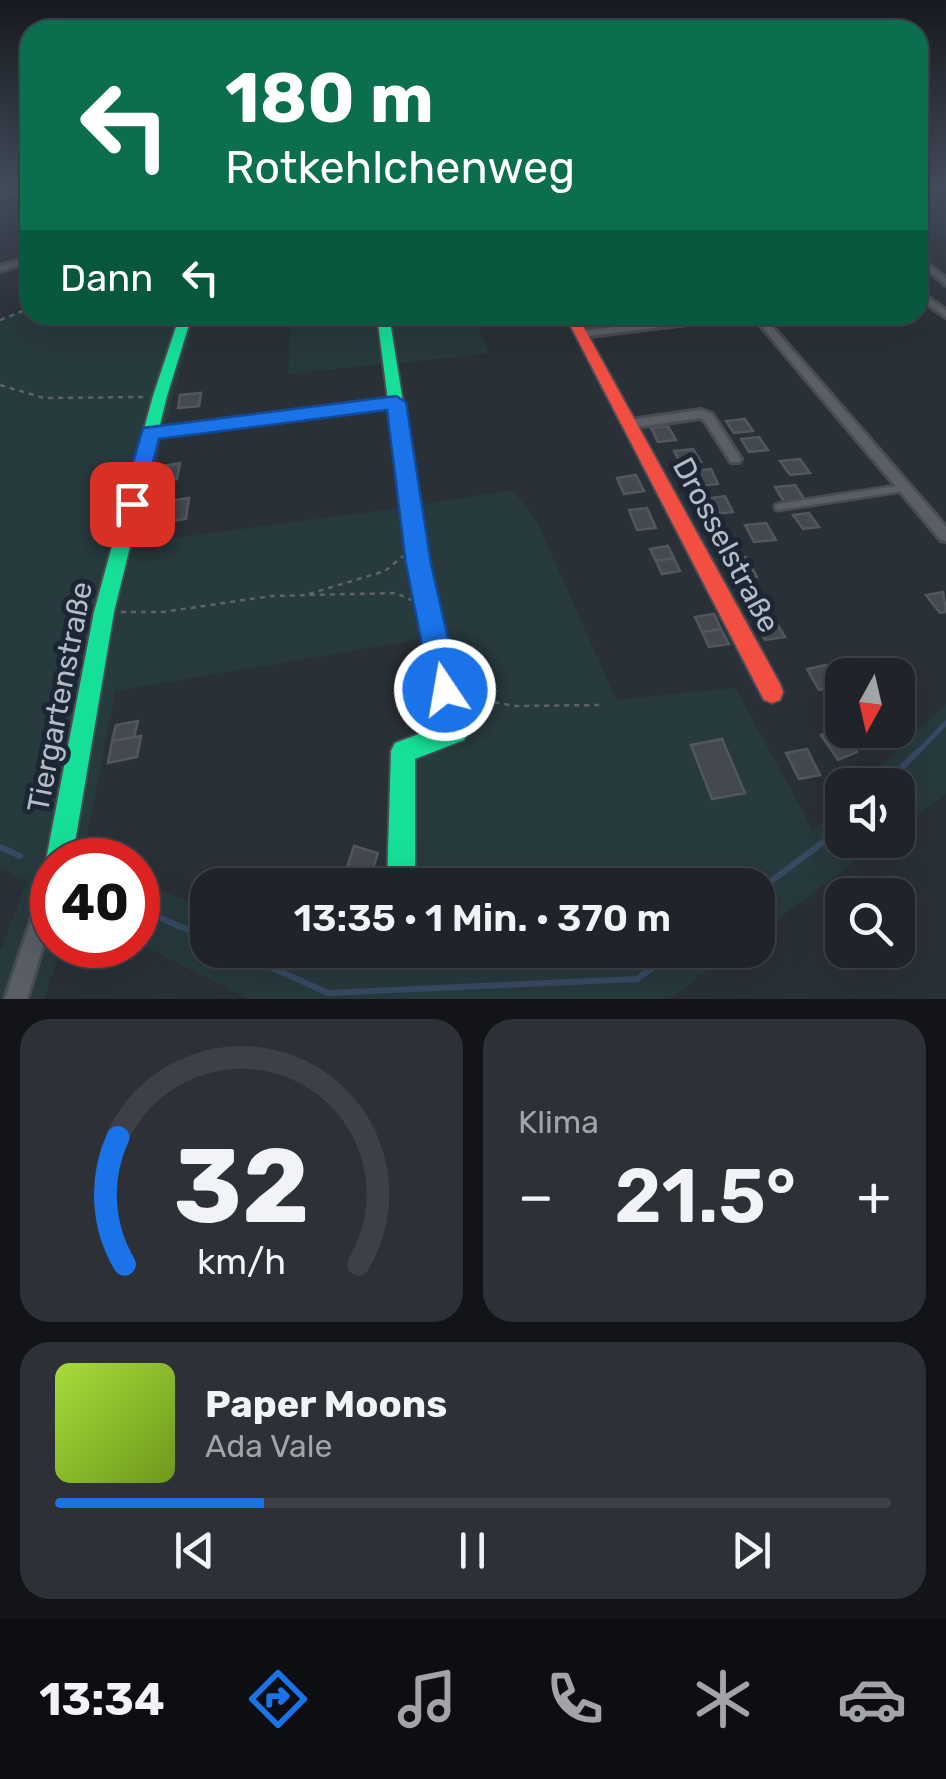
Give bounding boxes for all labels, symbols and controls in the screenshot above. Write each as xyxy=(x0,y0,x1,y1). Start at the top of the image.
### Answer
text: 180 m xyxy=(225,57,434,140)
icon: left xyxy=(60,60,190,190)
text: Rotkehlchenweg xyxy=(225,141,575,194)
icon: left xyxy=(173,250,228,305)
text: Dann xyxy=(60,255,153,301)
street label: Drosselstraße xyxy=(665,451,787,639)
pin xyxy=(90,462,175,547)
icon: arrive xyxy=(105,477,160,532)
street label: Tiergartenstraße xyxy=(20,579,100,815)
position arrow xyxy=(393,638,497,742)
north arrow xyxy=(825,658,915,748)
map controls xyxy=(825,658,915,968)
button: sound xyxy=(825,768,915,858)
speed limit sign: 40 xyxy=(30,838,160,968)
button: search xyxy=(825,878,915,968)
text: 13:35 · 1 Min. · 370 m xyxy=(294,895,671,941)
text: Klima xyxy=(518,1103,599,1141)
text: 32 xyxy=(173,1125,310,1248)
text: 21.5° xyxy=(614,1152,796,1241)
text: − xyxy=(518,1164,554,1229)
text: + xyxy=(857,1164,891,1229)
text: km/h xyxy=(197,1241,286,1283)
text: Paper Moons xyxy=(205,1381,447,1427)
text: Ada Vale xyxy=(205,1427,332,1465)
icon: previous xyxy=(167,1523,222,1578)
icon: pause xyxy=(445,1523,500,1578)
icon: next xyxy=(724,1523,779,1578)
icon: directions xyxy=(243,1664,313,1734)
icon: music xyxy=(392,1664,462,1734)
icon: phone xyxy=(540,1664,610,1734)
icon: climate xyxy=(688,1664,758,1734)
icon: car xyxy=(837,1664,907,1734)
text: 13:34 xyxy=(39,1673,165,1726)

